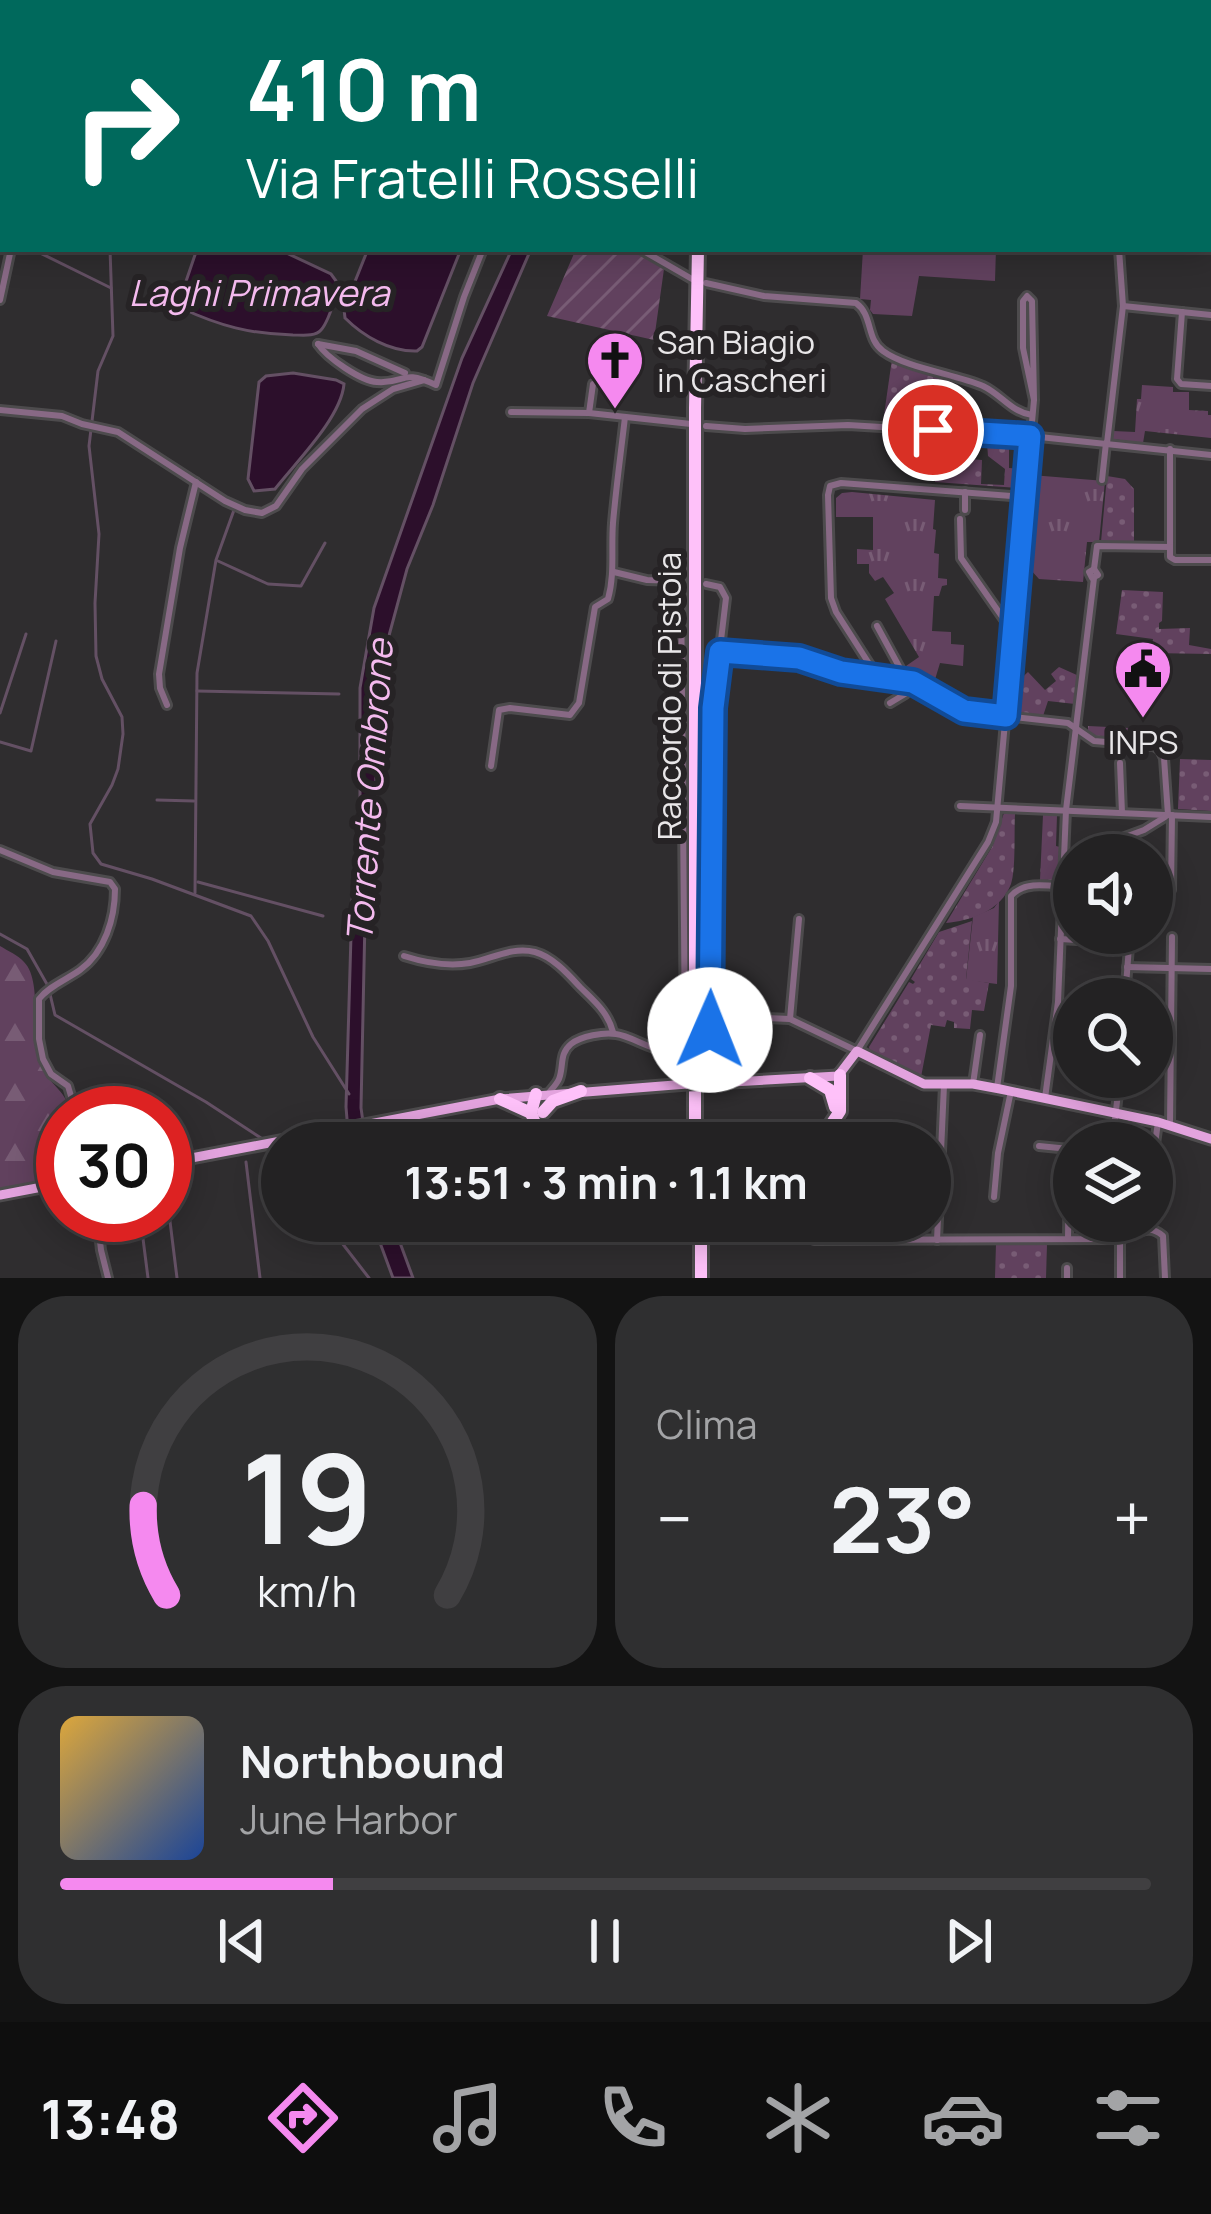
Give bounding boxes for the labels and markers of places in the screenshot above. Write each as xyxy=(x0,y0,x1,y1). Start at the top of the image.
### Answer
place label: San Biagio in Cascheri xyxy=(657,319,827,402)
church icon: San Biagio in Cascheri xyxy=(584,329,646,411)
pin xyxy=(882,379,984,481)
public building icon: INPS xyxy=(1112,638,1174,720)
place label: INPS xyxy=(1108,719,1178,764)

